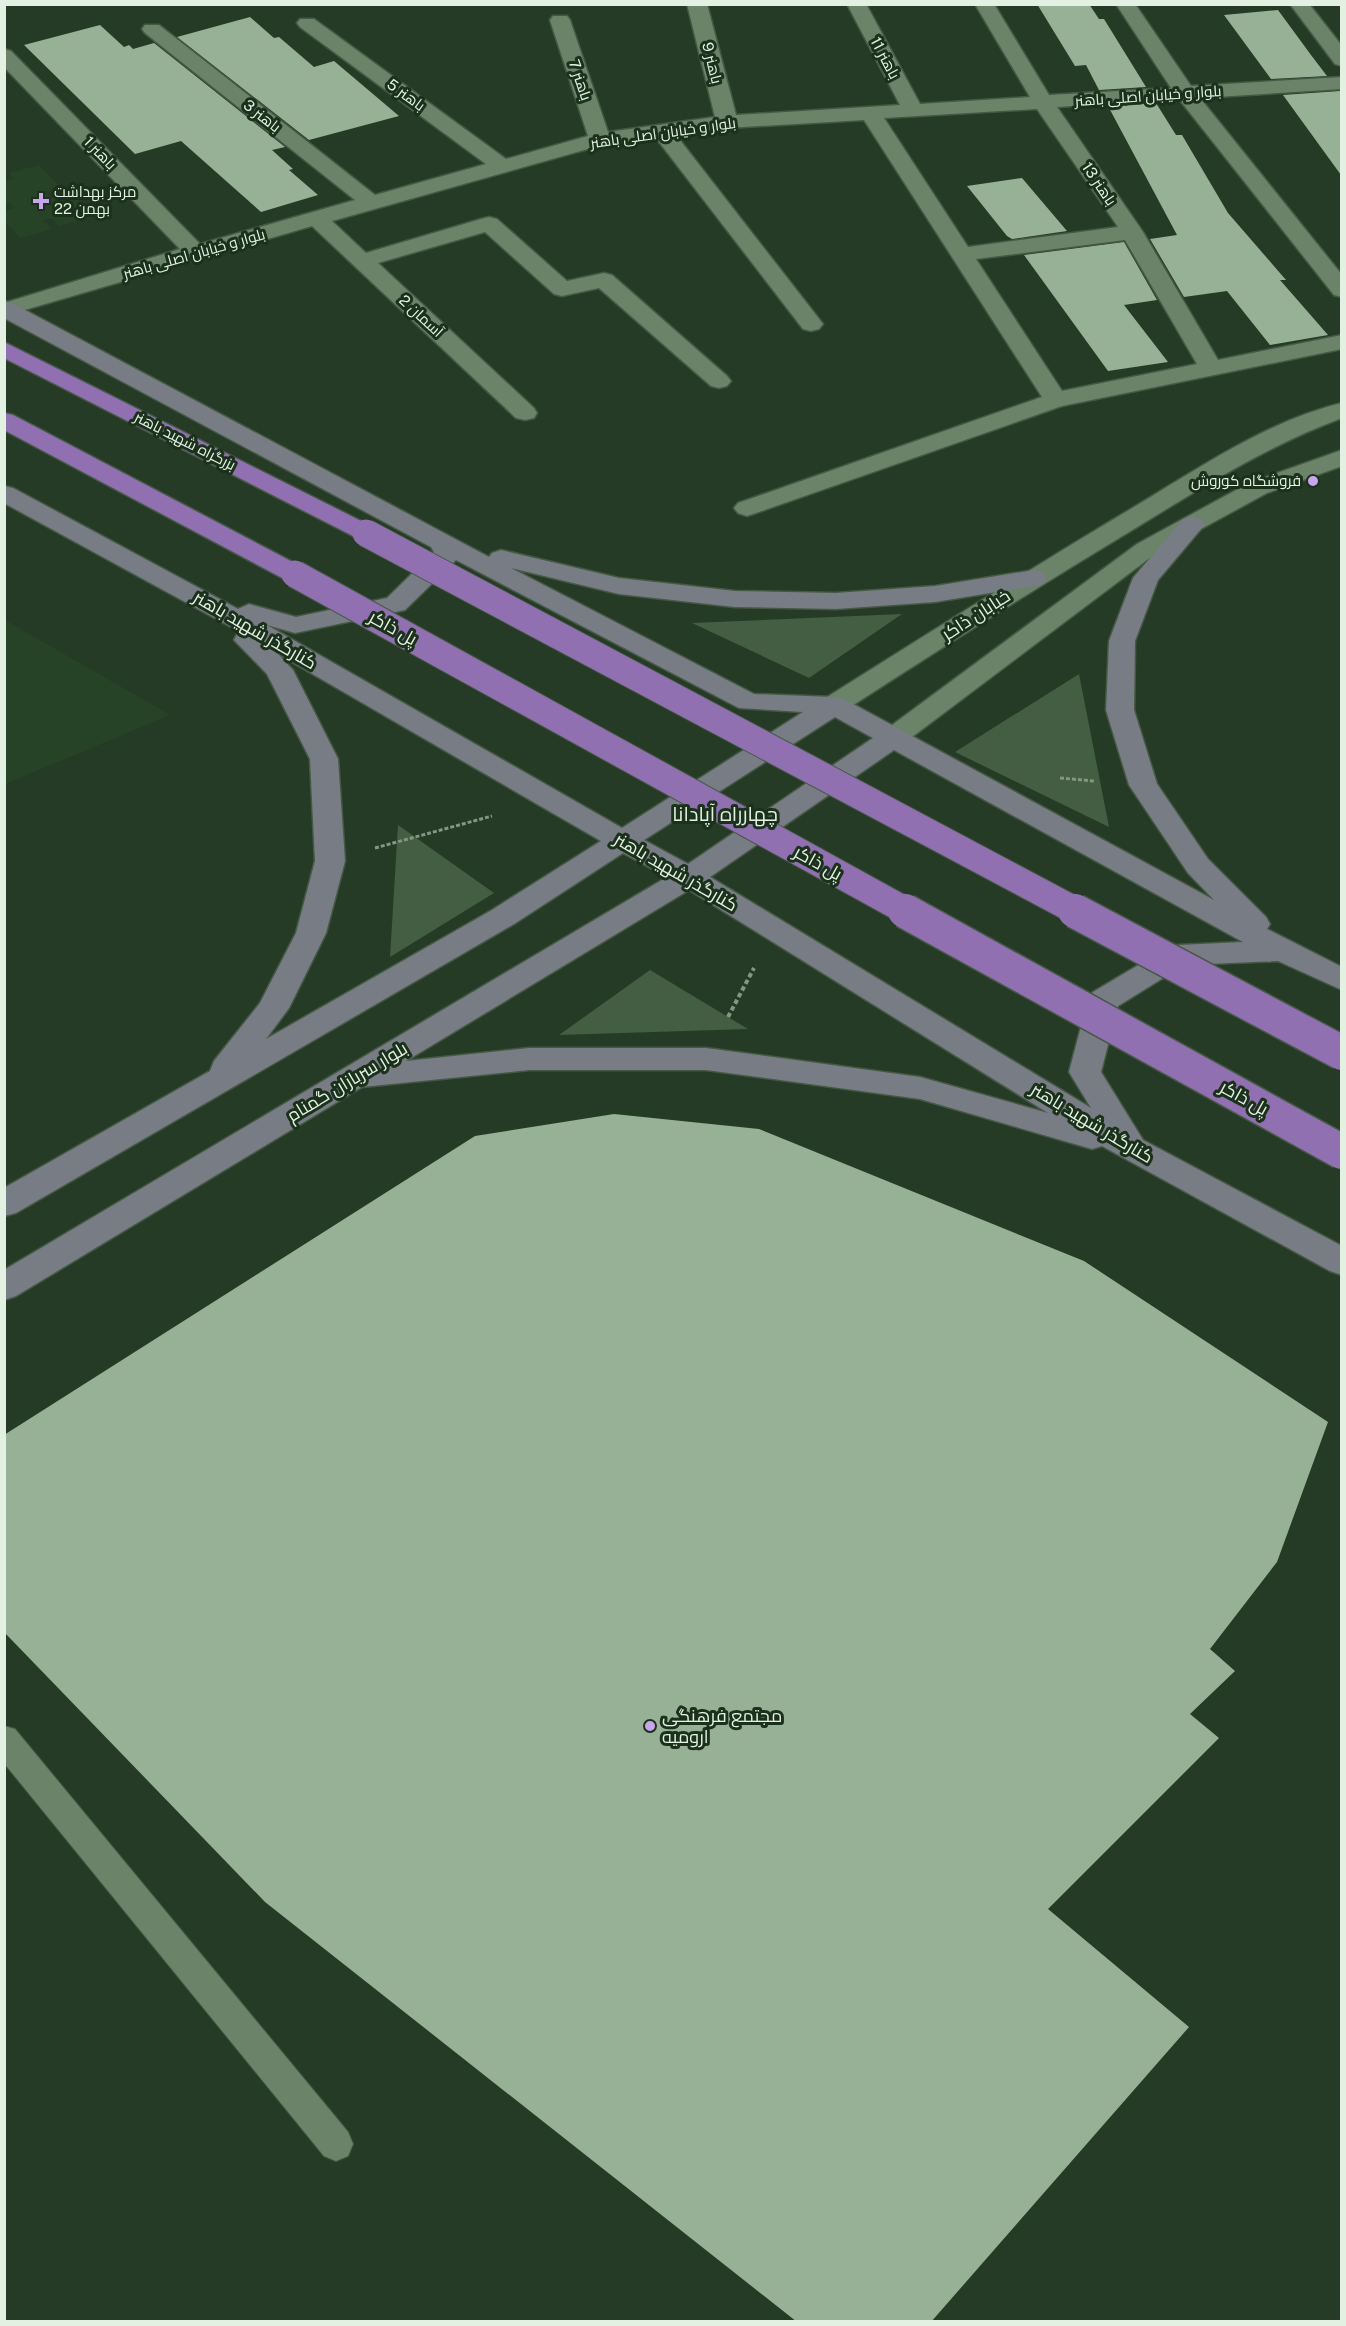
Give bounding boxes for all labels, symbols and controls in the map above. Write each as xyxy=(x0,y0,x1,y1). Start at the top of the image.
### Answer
street label: باهنر 11 xyxy=(866,34,904,82)
street label: باهنر 9 xyxy=(698,40,726,86)
street label: باهنر 7 xyxy=(565,57,595,103)
street label: باهنر 5 xyxy=(383,75,429,115)
street label: بلوار و خیابان اصلی باهنر xyxy=(1073,82,1222,111)
street label: باهنر 3 xyxy=(240,96,284,136)
street label: بلوار و خیابان اصلی باهنر xyxy=(588,114,737,153)
street label: باهنر 1 xyxy=(80,133,120,173)
street label: باهنر 13 xyxy=(1078,159,1120,209)
place label: مرکز بهداشت 22 بهمن xyxy=(54,183,136,219)
marker: مرکز بهداشت 22 بهمن xyxy=(32,192,50,210)
street label: بلوار و خیابان اصلی باهنر xyxy=(120,225,267,284)
street label: آسمان 2 xyxy=(395,291,447,342)
street label: بزرگراه شهید باهنر xyxy=(130,407,239,475)
place label: فروشگاه کوروش xyxy=(1191,472,1301,491)
marker: فروشگاه کوروش xyxy=(1306,474,1320,488)
street label: کنارگذر شهید باهنر xyxy=(189,585,321,674)
street label: خیابان ذاکر xyxy=(937,585,1014,646)
street label: پل ذاکر xyxy=(364,605,421,651)
district label: چهارراه آپادانا xyxy=(672,802,778,827)
street label: کنارگذر شهید باهنر xyxy=(610,827,742,916)
street label: پل ذاکر xyxy=(789,840,846,886)
street label: بلوار سربازان گمنام xyxy=(283,1037,412,1128)
street label: پل ذاکر xyxy=(1215,1075,1272,1121)
street label: کنارگذر شهید باهنر xyxy=(1026,1077,1157,1168)
place label: مجتمع فرهنگی ارومیه xyxy=(662,1705,782,1748)
marker: مجتمع فرهنگی ارومیه xyxy=(643,1719,657,1733)

